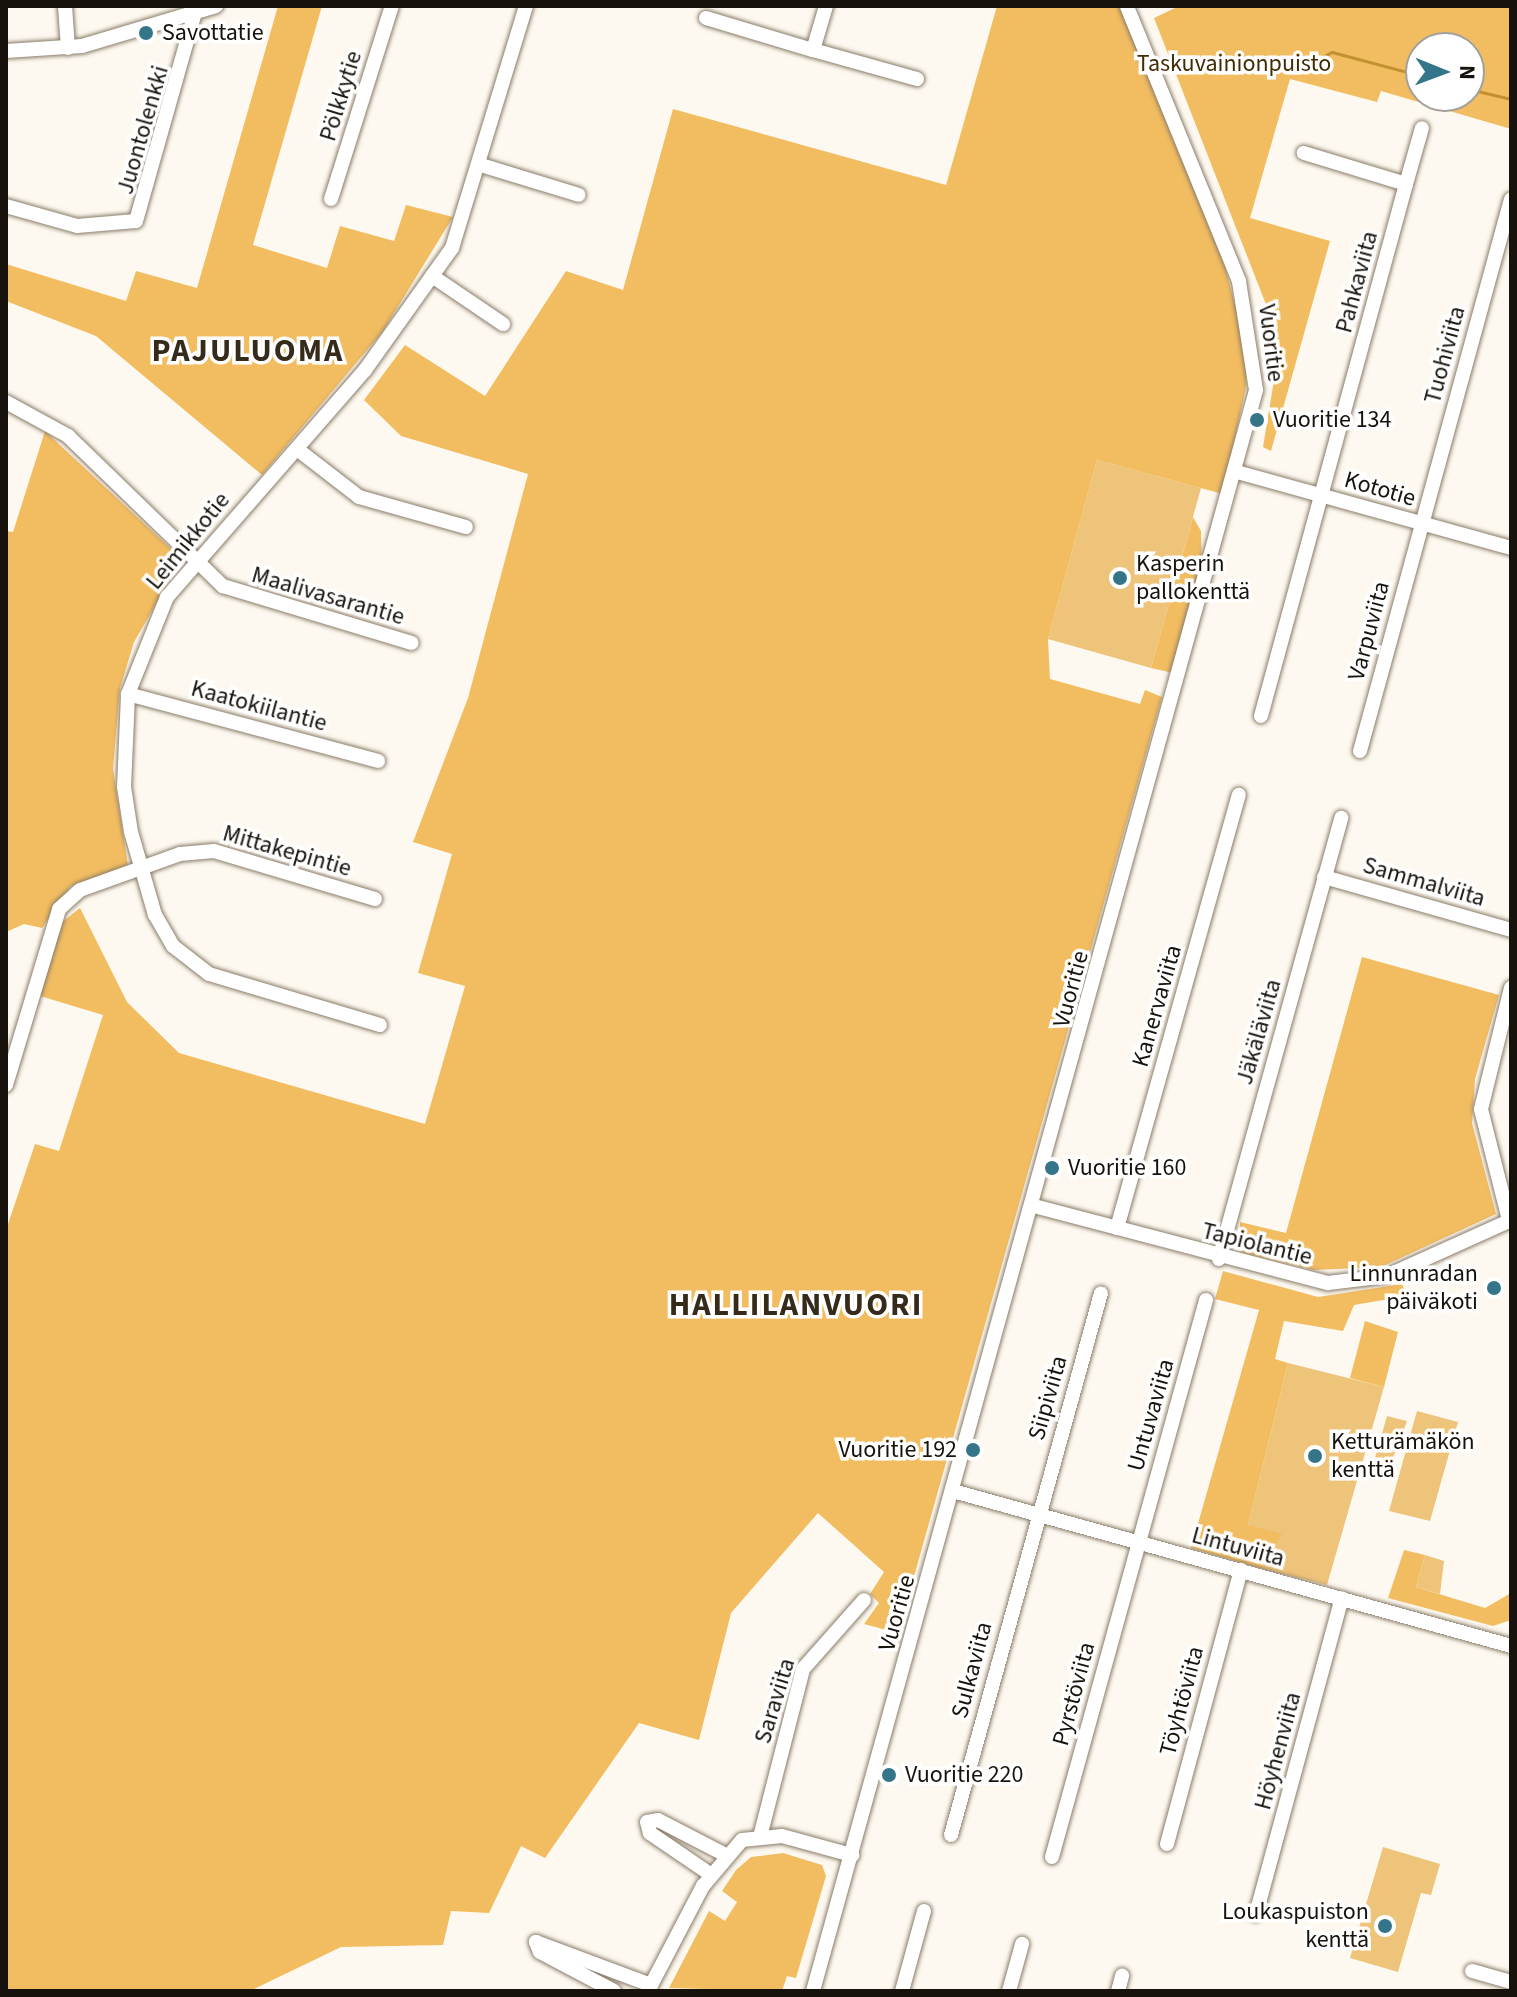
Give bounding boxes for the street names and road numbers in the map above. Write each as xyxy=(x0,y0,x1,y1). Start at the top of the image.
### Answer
street label: Pölkkytie xyxy=(314,47,368,145)
street label: Juontolenkki xyxy=(111,62,175,198)
street label: Pahkaviita xyxy=(1330,228,1384,336)
street label: Vuoritie xyxy=(1252,303,1290,383)
street label: Tuohiviita xyxy=(1418,303,1472,407)
street label: Kototie xyxy=(1341,465,1419,513)
street label: Leimikkotie xyxy=(140,487,236,595)
street label: Maalivasarantie xyxy=(248,560,408,632)
street label: Varpuviita xyxy=(1342,578,1396,684)
street label: Kaatokiilantie xyxy=(188,674,330,738)
street label: Mittakepintie xyxy=(219,819,355,883)
street label: Sammalviita xyxy=(1360,851,1488,913)
street label: Kanervaviita xyxy=(1126,942,1188,1070)
street label: Vuoritie xyxy=(1047,948,1095,1030)
street label: Jäkäläviita xyxy=(1230,976,1288,1088)
street label: Tapiolantie xyxy=(1199,1216,1315,1272)
street label: Siipiviita xyxy=(1022,1352,1074,1444)
street label: Untuvaviita xyxy=(1121,1356,1181,1474)
street label: Lintuviita xyxy=(1189,1521,1287,1573)
street label: Vuoritie xyxy=(872,1572,922,1654)
street label: Sulkaviita xyxy=(945,1619,999,1721)
street label: Pyrstöviita xyxy=(1046,1639,1102,1749)
street label: Töyhtöviita xyxy=(1154,1643,1210,1759)
street label: Saraviita xyxy=(748,1655,802,1747)
street label: Höyhenviita xyxy=(1248,1689,1308,1813)

